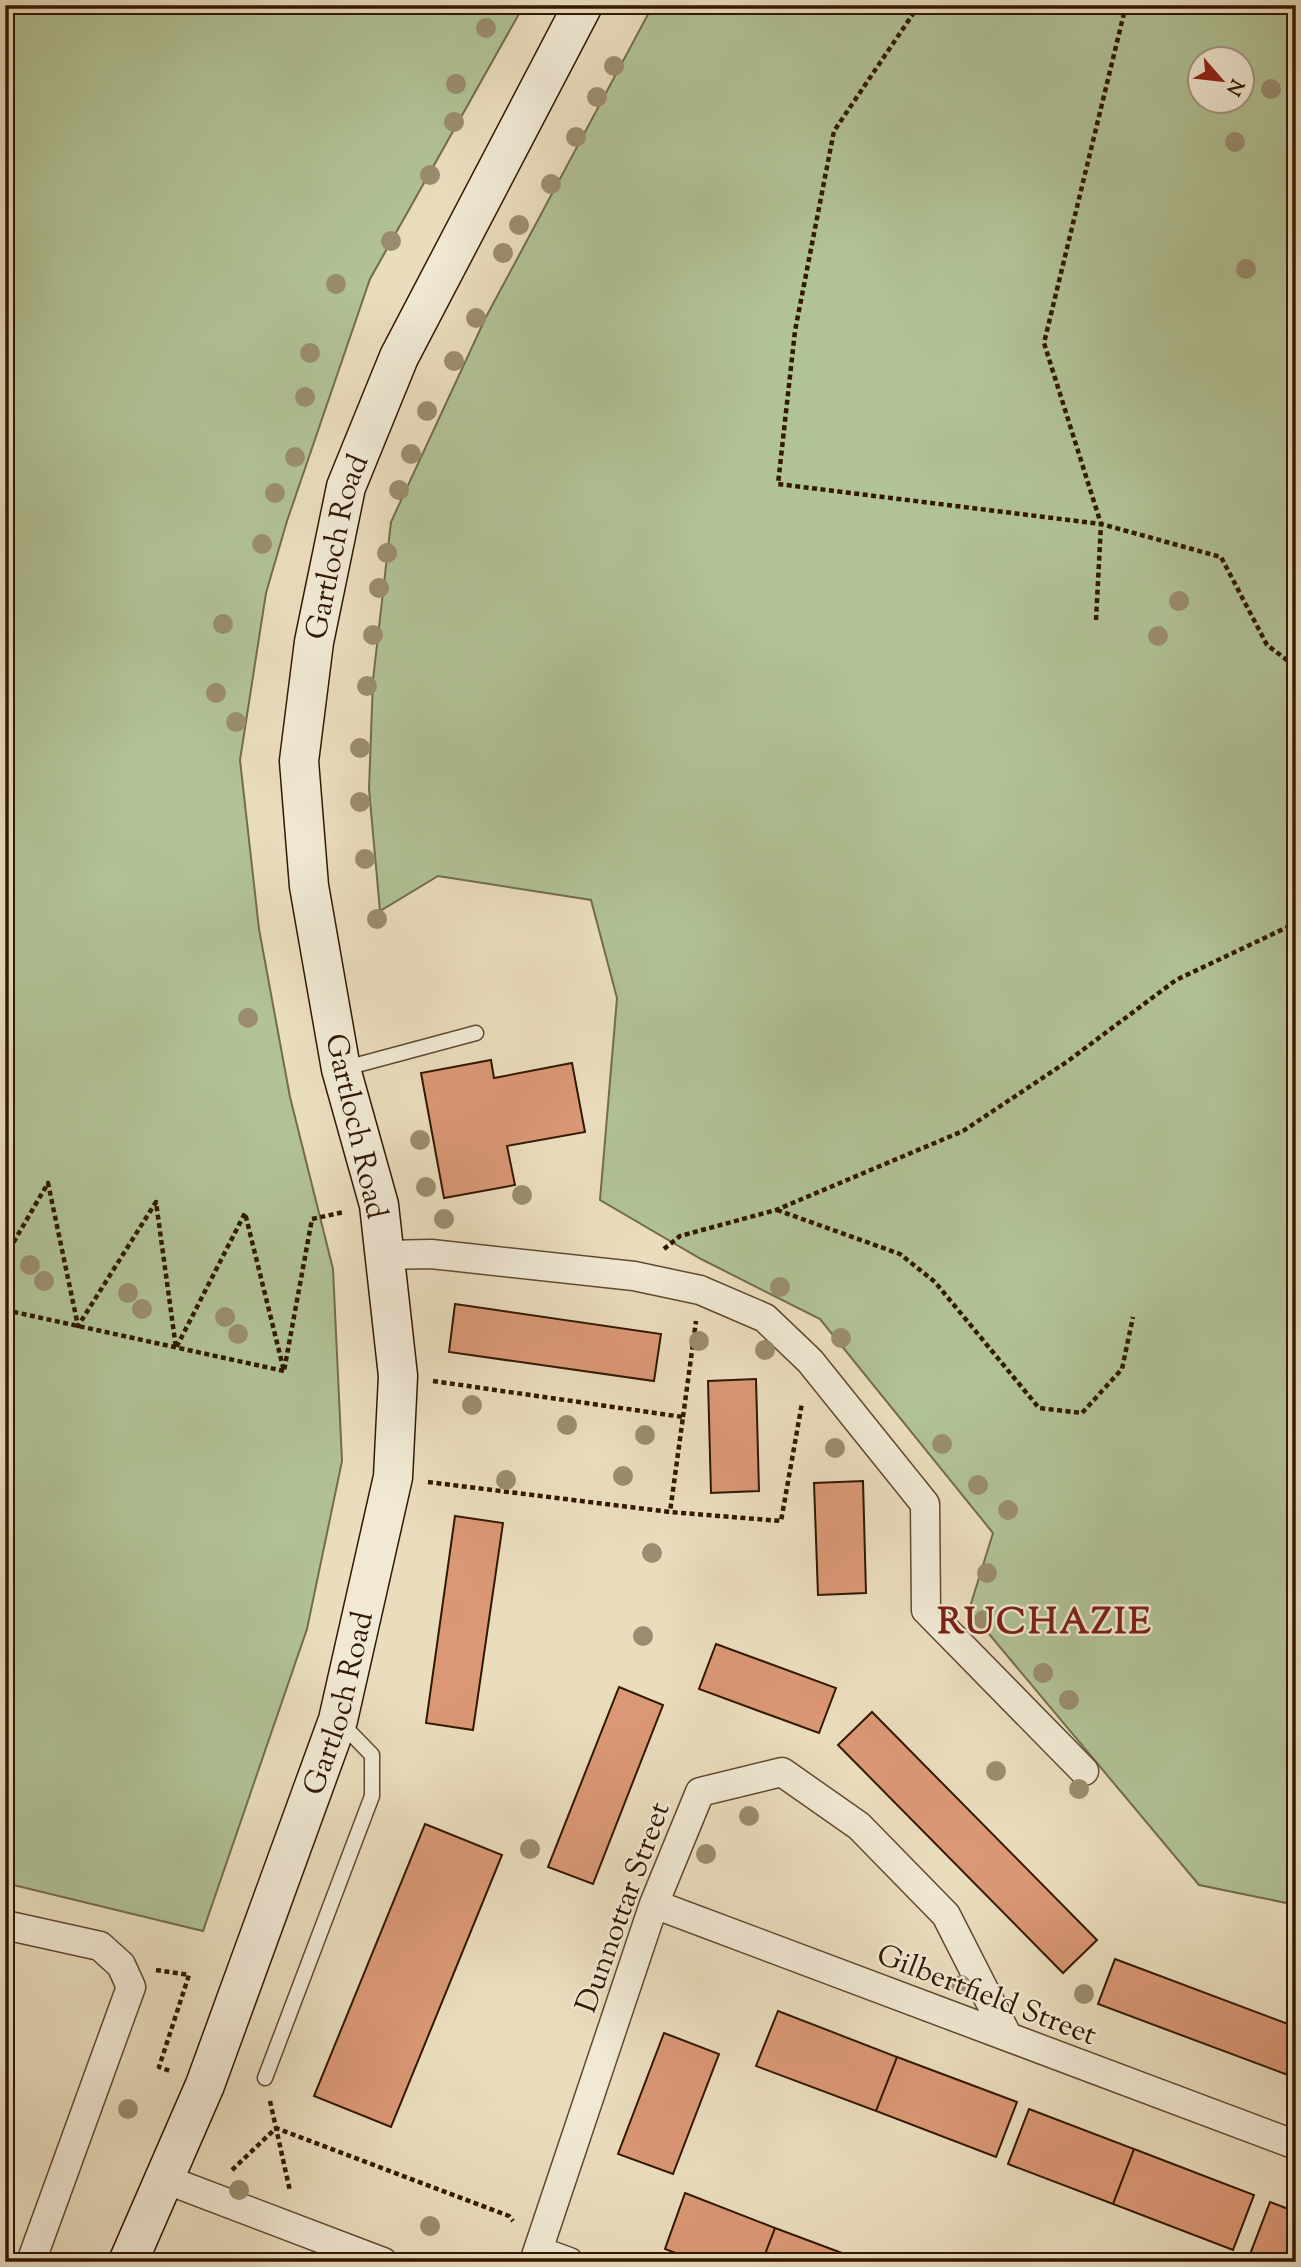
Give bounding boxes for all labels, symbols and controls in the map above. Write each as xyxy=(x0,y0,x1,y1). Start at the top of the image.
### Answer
north arrow xyxy=(1186,46,1256,116)
text: N xyxy=(1218,74,1249,100)
street label: Gartloch Road xyxy=(296,448,381,644)
street label: Gartloch Road xyxy=(312,1030,397,1223)
district label: RUCHAZIE xyxy=(937,1597,1153,1651)
street label: Gartloch Road xyxy=(293,1608,386,1801)
street label: Dunnottar Street xyxy=(566,1796,682,2019)
street label: Gilbertfield Street xyxy=(870,1935,1102,2058)

